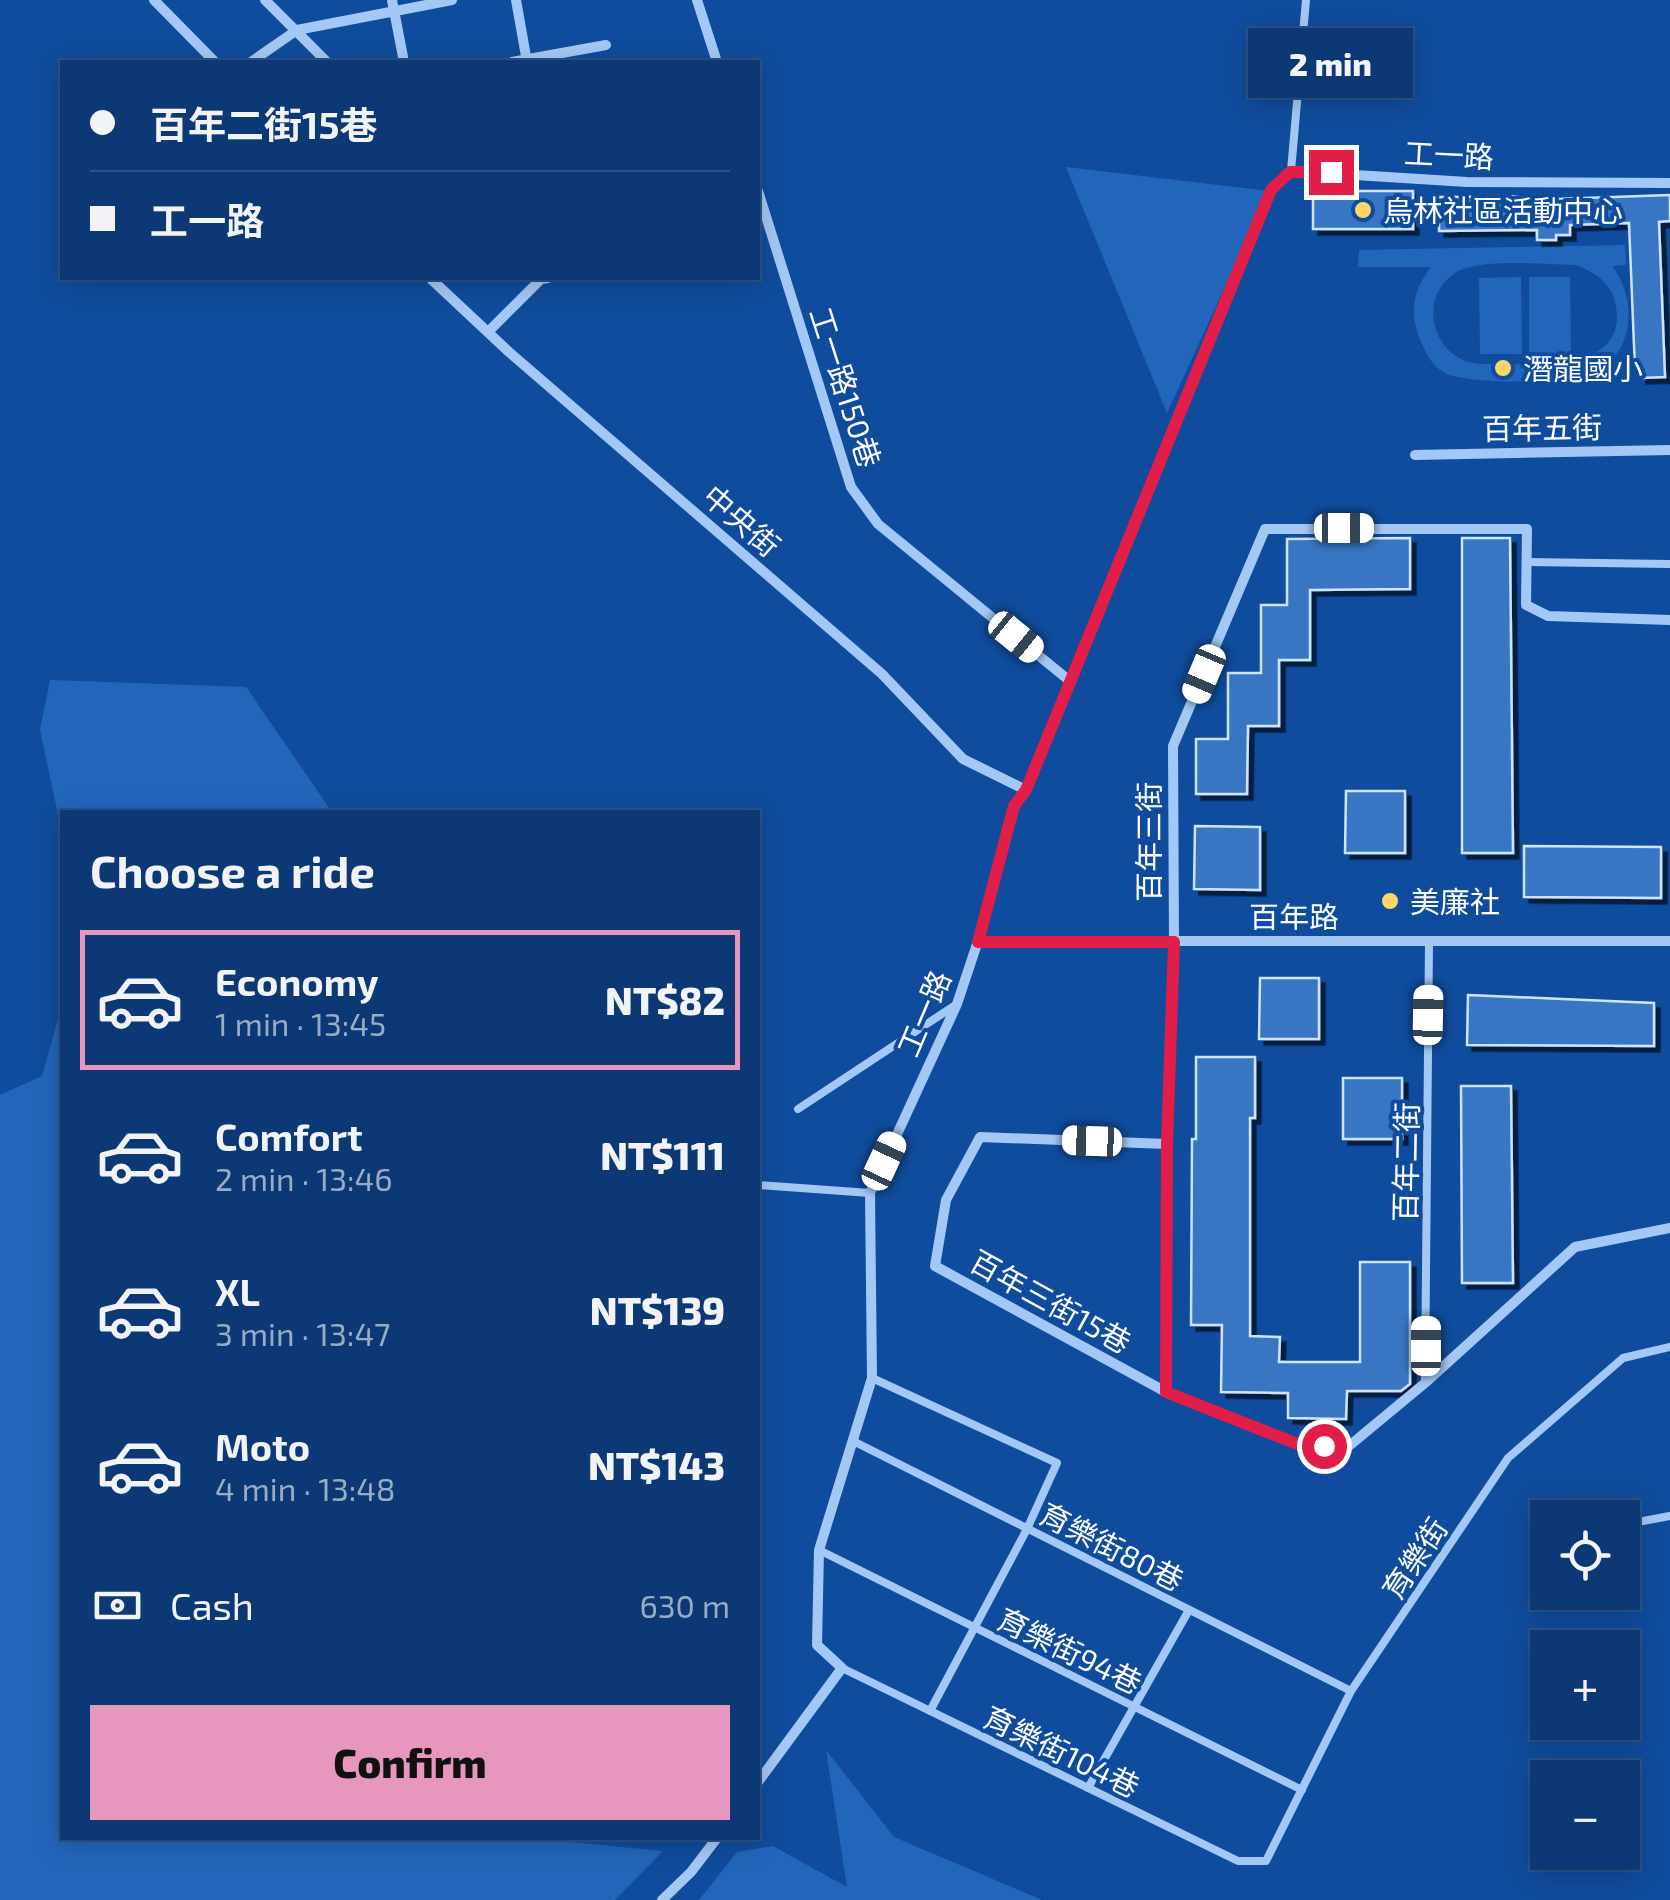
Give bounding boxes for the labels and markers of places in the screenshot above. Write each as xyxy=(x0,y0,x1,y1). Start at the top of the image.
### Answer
place label: 烏林社區活動中心 xyxy=(1383,192,1623,228)
marker: 烏林社區活動中心 xyxy=(1352,199,1374,221)
place label: 潛龍國小 xyxy=(1523,350,1643,386)
marker: 潛龍國小 xyxy=(1492,357,1514,379)
place label: 美廉社 xyxy=(1410,883,1500,919)
marker: 美廉社 xyxy=(1379,890,1401,912)

